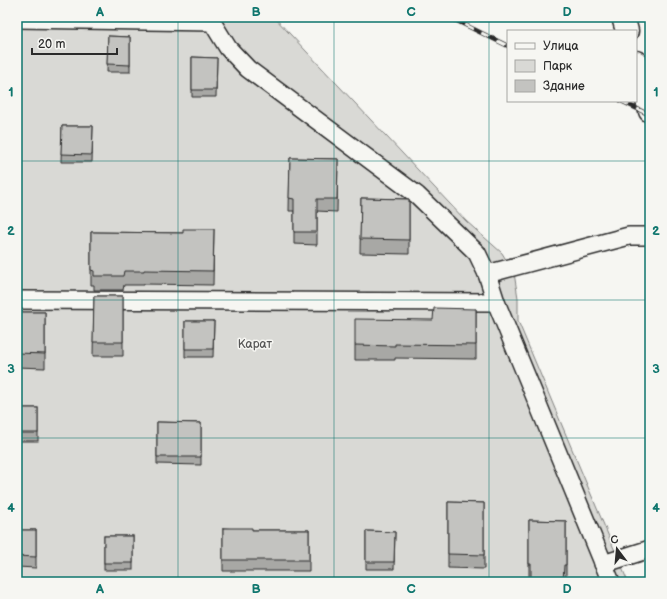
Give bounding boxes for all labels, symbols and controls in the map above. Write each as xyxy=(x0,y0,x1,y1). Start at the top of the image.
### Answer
text: A xyxy=(95,4,104,20)
text: B xyxy=(251,4,261,20)
text: C xyxy=(406,4,416,20)
text: D xyxy=(562,4,572,20)
scale bar xyxy=(32,30,117,56)
legend xyxy=(507,30,637,102)
text: 20 m xyxy=(38,37,65,52)
text: Улица xyxy=(543,39,579,54)
text: Парк xyxy=(543,59,573,74)
text: Здание xyxy=(543,79,585,94)
text: 1 xyxy=(8,84,14,100)
text: 1 xyxy=(653,84,659,100)
text: 2 xyxy=(7,223,15,239)
text: 2 xyxy=(652,223,660,239)
park label: Карат xyxy=(238,337,273,352)
text: 3 xyxy=(7,361,15,377)
text: 3 xyxy=(652,361,660,377)
text: 4 xyxy=(7,500,15,516)
text: 4 xyxy=(652,500,660,516)
north arrow xyxy=(597,529,637,569)
text: С xyxy=(609,532,620,547)
text: A xyxy=(95,581,104,597)
text: B xyxy=(251,581,261,597)
text: C xyxy=(406,581,416,597)
text: D xyxy=(562,581,572,597)

